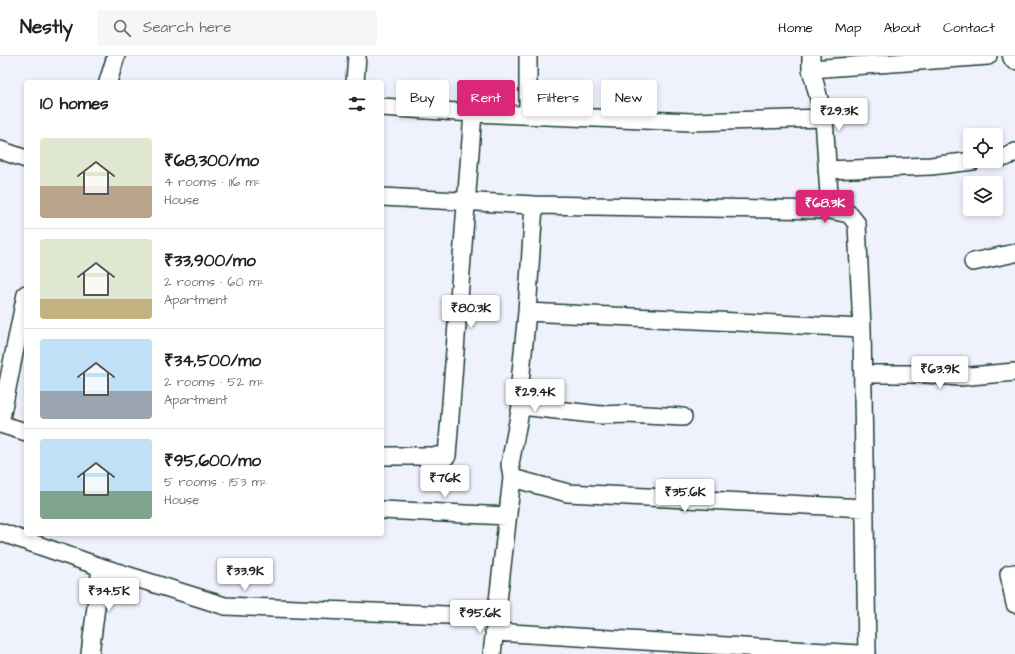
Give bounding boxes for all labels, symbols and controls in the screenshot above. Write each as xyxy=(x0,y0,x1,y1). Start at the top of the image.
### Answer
search box xyxy=(97,10,377,46)
text: Nestly xyxy=(20,14,73,41)
icon: search xyxy=(111,17,133,39)
text: Search here xyxy=(143,17,231,38)
text: Home xyxy=(778,18,813,38)
text: Map xyxy=(835,18,861,38)
text: About xyxy=(883,18,921,38)
text: Contact xyxy=(943,18,995,38)
chip: Buy xyxy=(396,80,449,116)
chip: Rent xyxy=(457,80,515,116)
chip: Filters xyxy=(523,80,593,116)
chip: New xyxy=(601,80,657,116)
text: 10 homes xyxy=(40,92,109,116)
icon: filters xyxy=(346,93,368,115)
pin: ₹29.3K xyxy=(806,98,872,132)
text: ₹29.3K xyxy=(820,102,858,120)
map controls xyxy=(963,128,1003,216)
button: locate xyxy=(963,128,1003,168)
text: ₹68,300/mo xyxy=(164,149,259,173)
icon: home xyxy=(72,154,120,202)
text: 4 rooms · 116 m² xyxy=(164,173,260,191)
button: layers xyxy=(963,176,1003,216)
pin: ₹68.3K xyxy=(792,190,858,224)
text: House xyxy=(164,191,199,209)
text: ₹68.3K xyxy=(805,194,845,212)
text: ₹33,900/mo xyxy=(164,249,256,273)
icon: home xyxy=(72,255,120,303)
text: 2 rooms · 60 m² xyxy=(164,273,264,291)
text: Apartment xyxy=(164,291,228,309)
pin: ₹80.3K xyxy=(438,295,504,329)
text: ₹80.3K xyxy=(451,299,491,317)
text: ₹34,500/mo xyxy=(164,349,261,373)
icon: home xyxy=(72,355,120,403)
pin: ₹63.9K xyxy=(907,356,973,390)
text: ₹63.9K xyxy=(920,360,960,378)
text: 2 rooms · 52 m² xyxy=(164,373,264,391)
pin: ₹29.4K xyxy=(502,379,568,413)
text: ₹29.4K xyxy=(515,383,555,401)
text: Apartment xyxy=(164,391,228,409)
text: ₹95,600/mo xyxy=(164,449,261,473)
icon: home xyxy=(72,455,120,503)
pin: ₹76K xyxy=(421,465,469,499)
text: ₹76K xyxy=(429,469,461,487)
text: 5 rooms · 153 m² xyxy=(164,473,267,491)
pin: ₹35.6K xyxy=(652,479,718,513)
text: ₹35.6K xyxy=(664,483,706,501)
text: House xyxy=(164,491,199,509)
pin: ₹33.9K xyxy=(212,558,278,592)
text: ₹33.9K xyxy=(226,562,264,580)
pin: ₹34.5K xyxy=(76,578,142,612)
text: ₹34.5K xyxy=(88,582,130,600)
pin: ₹95.6K xyxy=(447,600,513,634)
text: ₹95.6K xyxy=(459,604,501,622)

